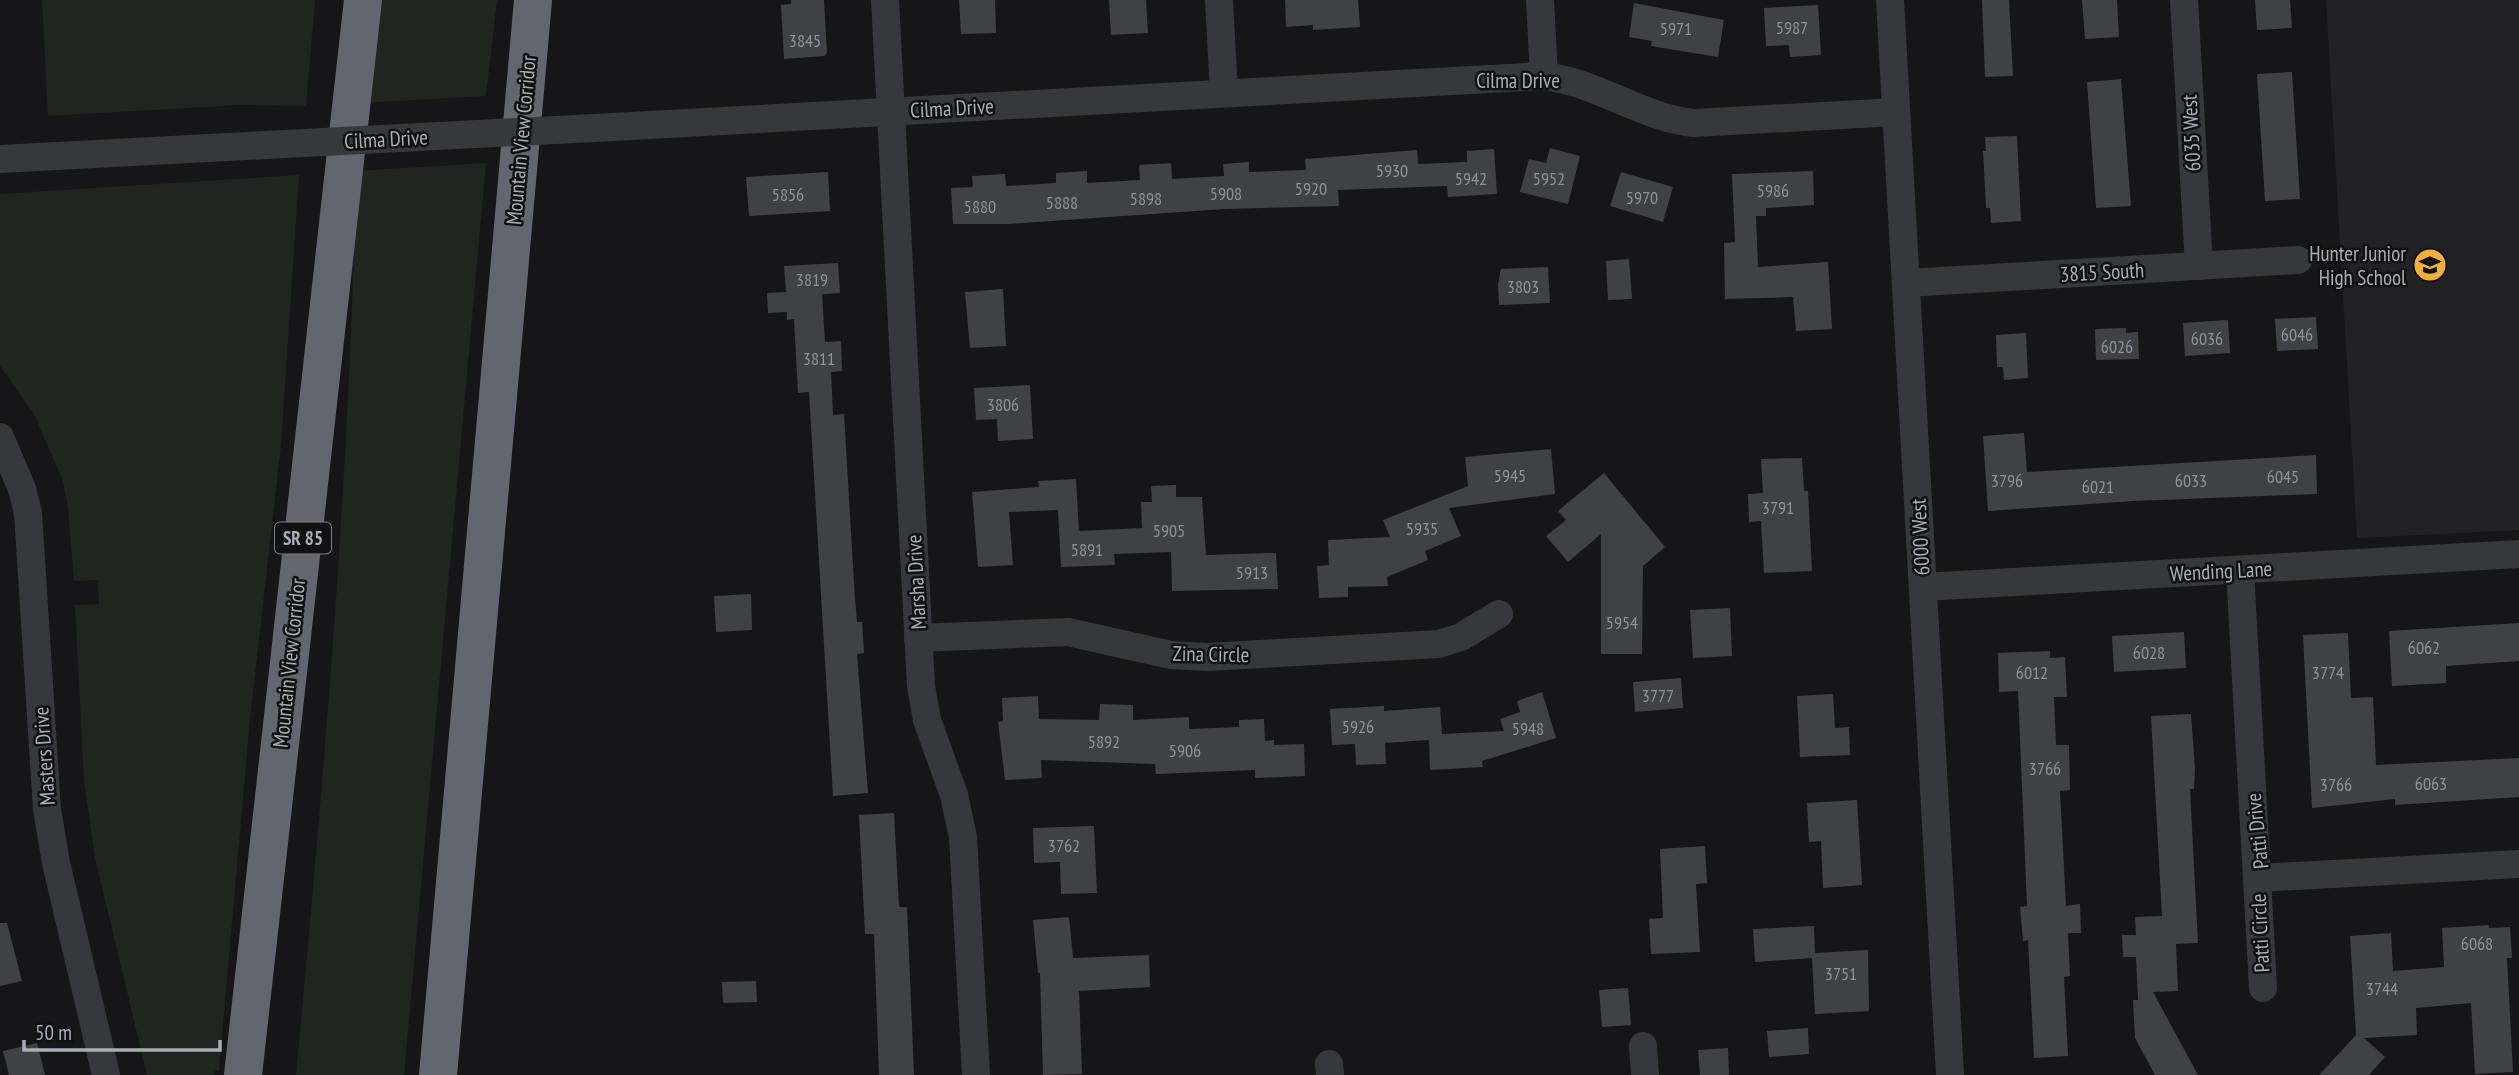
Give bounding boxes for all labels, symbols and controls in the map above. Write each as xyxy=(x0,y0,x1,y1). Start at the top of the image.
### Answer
house number: 5987 xyxy=(1776,16,1808,39)
house number: 5971 xyxy=(1660,17,1692,40)
house number: 3845 xyxy=(789,29,821,52)
street label: Mountain View Corridor xyxy=(500,54,542,226)
street label: Cilma Drive xyxy=(1476,67,1560,94)
street label: Cilma Drive xyxy=(909,92,995,124)
street label: 6035 West xyxy=(2175,94,2206,172)
street label: Cilma Drive xyxy=(343,123,429,155)
house number: 5930 xyxy=(1376,159,1408,182)
house number: 5942 xyxy=(1455,167,1487,190)
house number: 5952 xyxy=(1533,167,1565,190)
house number: 5920 xyxy=(1295,177,1327,200)
house number: 5986 xyxy=(1757,179,1789,202)
house number: 5908 xyxy=(1210,182,1242,205)
house number: 5856 xyxy=(772,183,804,206)
house number: 5970 xyxy=(1626,186,1658,209)
house number: 5898 xyxy=(1130,187,1162,210)
house number: 5888 xyxy=(1046,191,1078,214)
house number: 5880 xyxy=(964,195,996,218)
place label: Hunter Junior High School xyxy=(2309,240,2406,291)
school or university icon: Hunter Junior High School xyxy=(2411,246,2449,284)
street label: 3815 South xyxy=(2059,256,2145,288)
house number: 3819 xyxy=(796,268,828,291)
house number: 3803 xyxy=(1507,275,1539,298)
house number: 6046 xyxy=(2281,323,2313,346)
house number: 6036 xyxy=(2191,327,2223,350)
house number: 6026 xyxy=(2101,335,2133,358)
house number: 3811 xyxy=(803,347,835,370)
house number: 3806 xyxy=(987,393,1019,416)
house number: 5945 xyxy=(1494,464,1526,487)
house number: 6045 xyxy=(2267,465,2299,488)
house number: 3796 xyxy=(1991,469,2023,492)
house number: 6033 xyxy=(2175,469,2207,492)
house number: 6021 xyxy=(2082,475,2114,498)
house number: 3791 xyxy=(1762,496,1794,519)
street label: 6000 West xyxy=(1904,498,1935,576)
house number: 5935 xyxy=(1406,517,1438,540)
house number: 5905 xyxy=(1153,519,1185,542)
road number: SR 85 xyxy=(275,523,331,554)
street label: Marsha Drive xyxy=(900,534,932,630)
house number: 5891 xyxy=(1071,538,1103,561)
street label: Wending Lane xyxy=(2169,555,2273,587)
house number: 5913 xyxy=(1236,561,1268,584)
street label: Mountain View Corridor xyxy=(267,577,311,749)
house number: 5954 xyxy=(1606,611,1638,634)
house number: 6062 xyxy=(2408,636,2440,659)
street label: Zina Circle xyxy=(1172,640,1250,668)
house number: 6028 xyxy=(2133,641,2165,664)
house number: 6012 xyxy=(2016,661,2048,684)
house number: 3774 xyxy=(2312,661,2344,684)
house number: 3777 xyxy=(1642,684,1674,707)
street label: Masters Drive xyxy=(27,706,61,806)
house number: 5926 xyxy=(1342,715,1374,738)
house number: 5948 xyxy=(1512,717,1544,740)
house number: 5892 xyxy=(1088,730,1120,753)
house number: 5906 xyxy=(1169,739,1201,762)
house number: 3766 xyxy=(2029,757,2061,780)
house number: 6063 xyxy=(2415,772,2447,795)
house number: 3766 xyxy=(2320,773,2352,796)
street label: Patti Drive xyxy=(2240,792,2274,870)
house number: 3762 xyxy=(1048,834,1080,857)
street label: Patti Circle xyxy=(2244,893,2276,973)
house number: 6068 xyxy=(2461,932,2493,955)
house number: 3751 xyxy=(1825,962,1857,985)
house number: 3744 xyxy=(2366,977,2398,1000)
scale bar xyxy=(24,1009,220,1052)
text: 50 m xyxy=(35,1019,72,1046)

